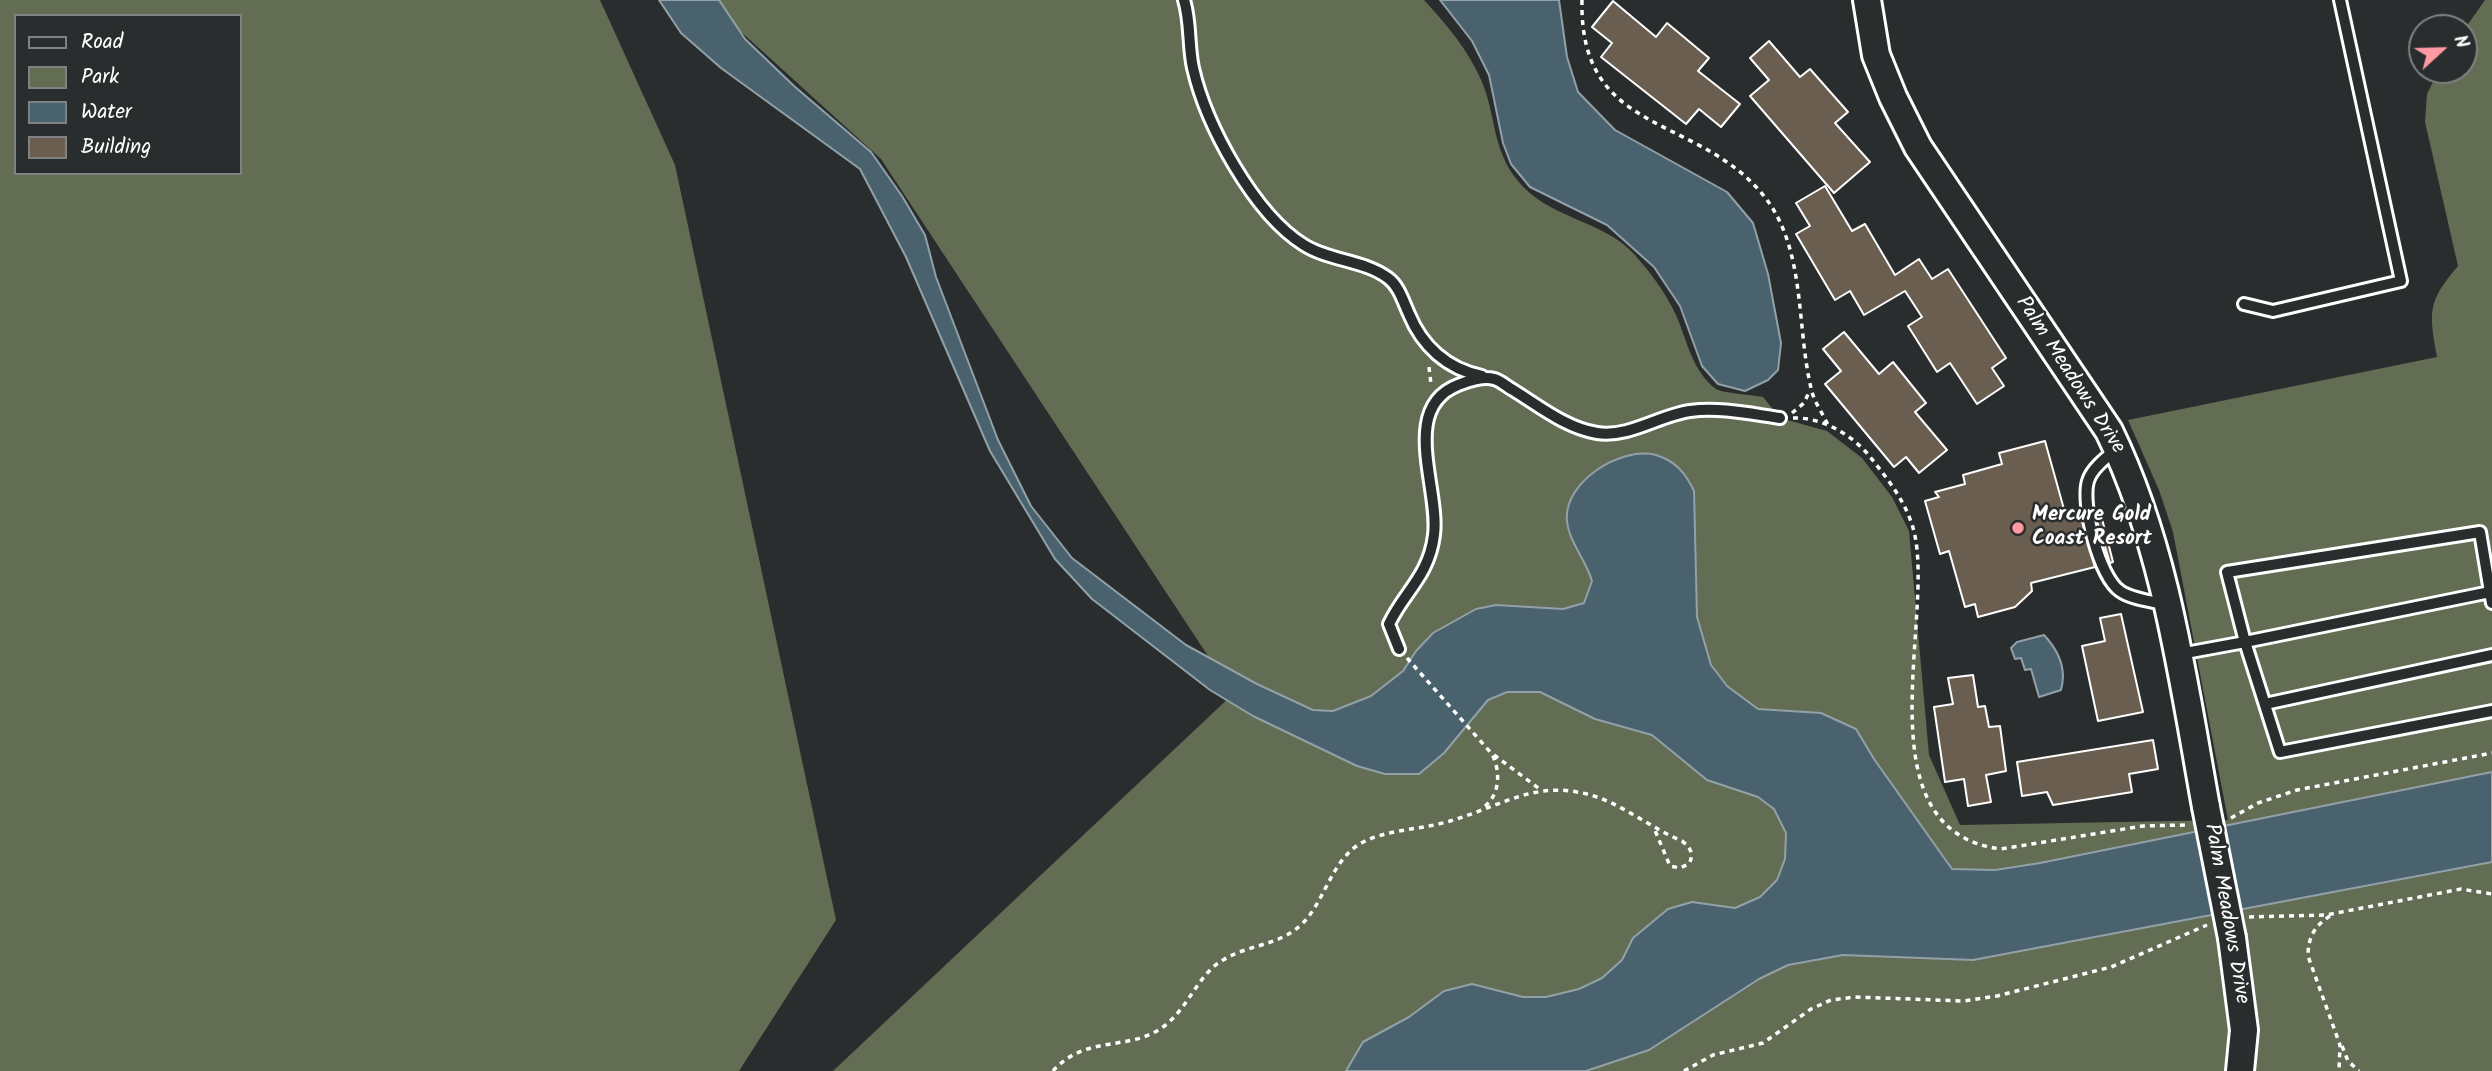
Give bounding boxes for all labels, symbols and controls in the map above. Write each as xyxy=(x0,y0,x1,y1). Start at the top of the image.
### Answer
legend xyxy=(14,14,242,175)
north arrow xyxy=(2408,14,2478,84)
text: Road xyxy=(81,26,123,59)
text: N xyxy=(2444,31,2477,53)
text: Park xyxy=(81,61,119,94)
text: Water xyxy=(81,96,132,129)
text: Building xyxy=(81,131,151,164)
street label: Palm Meadows Drive xyxy=(2009,293,2129,459)
place label: Mercure Gold Coast Resort xyxy=(2032,503,2152,553)
marker: Mercure Gold Coast Resort xyxy=(2010,520,2026,536)
street label: Palm Meadows Drive xyxy=(2197,822,2253,1006)

